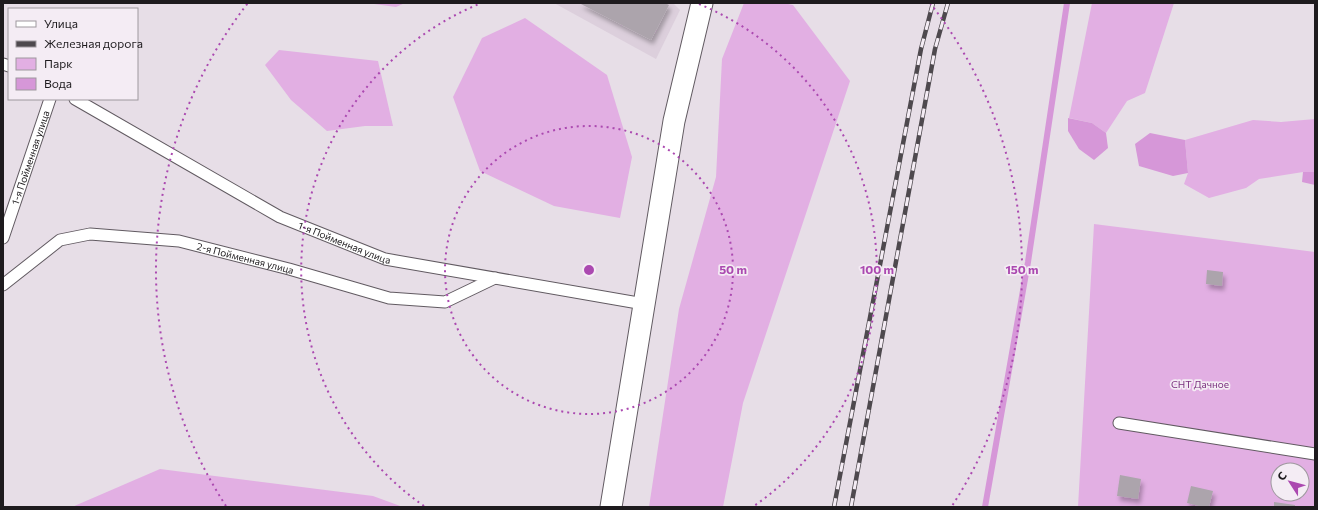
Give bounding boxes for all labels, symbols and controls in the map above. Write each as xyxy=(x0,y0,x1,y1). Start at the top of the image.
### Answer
legend xyxy=(8,8,138,100)
text: Улица xyxy=(44,16,78,30)
text: Железная дорога xyxy=(44,36,143,50)
text: Парк xyxy=(44,56,73,70)
text: Вода xyxy=(44,76,72,90)
street label: 1-я Пойменная улица xyxy=(9,109,52,206)
street label: 1-я Пойменная улица xyxy=(297,219,392,266)
street label: 2-я Пойменная улица xyxy=(196,240,295,276)
text: 50 m xyxy=(719,262,747,276)
text: 100 m xyxy=(860,262,894,276)
text: 150 m xyxy=(1005,262,1039,276)
centre of rings xyxy=(582,263,596,277)
park label: СНТ Дачное xyxy=(1171,378,1229,390)
north arrow xyxy=(1270,462,1310,502)
text: С xyxy=(1274,469,1289,483)

